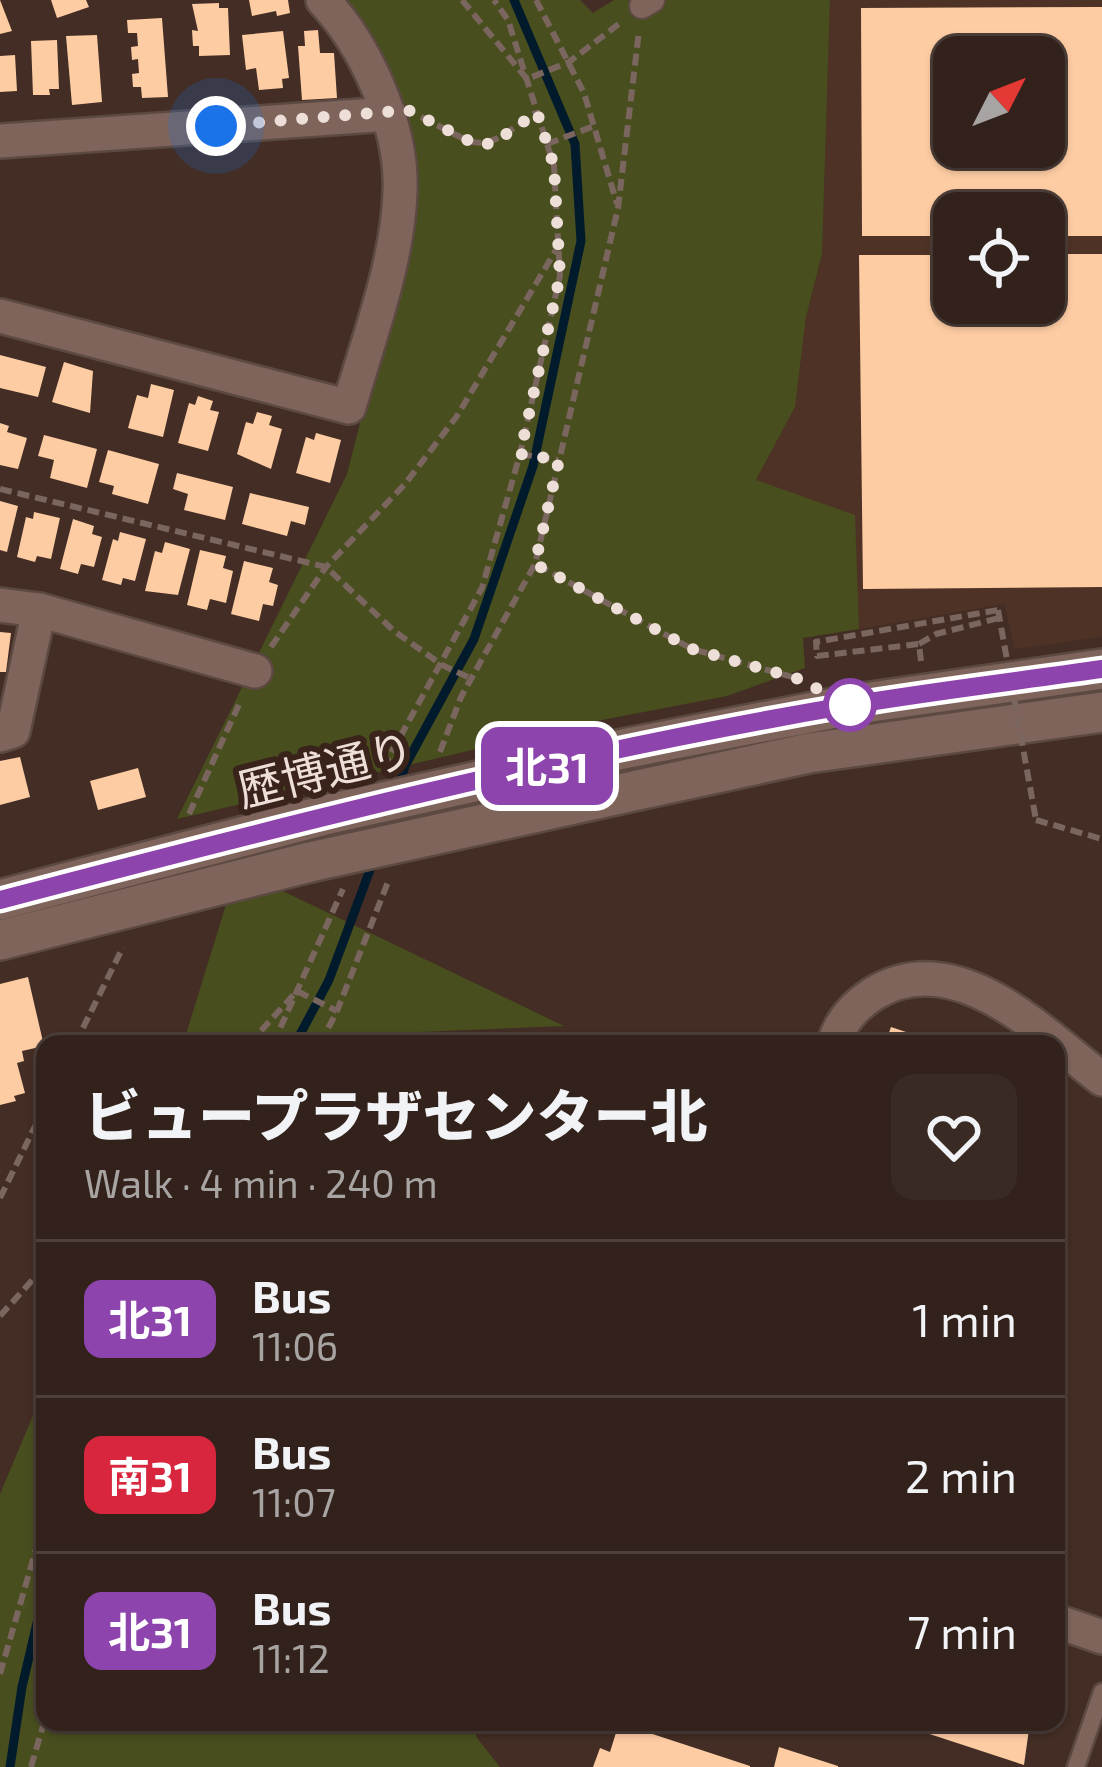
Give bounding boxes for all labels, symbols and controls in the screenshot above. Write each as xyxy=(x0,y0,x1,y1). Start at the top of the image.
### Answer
north arrow xyxy=(933,36,1065,168)
map controls xyxy=(933,36,1065,324)
your location xyxy=(186,96,246,156)
button: locate xyxy=(933,192,1065,324)
unlabelled marker xyxy=(825,680,875,730)
street label: 歴博通り xyxy=(231,720,419,816)
line badge: 北31 xyxy=(478,727,616,805)
text: 北31 xyxy=(505,741,589,791)
button: heart xyxy=(891,1074,1017,1200)
text: ビュープラザセンター北 xyxy=(84,1080,708,1148)
text: Walk · 4 min · 240 m xyxy=(84,1159,438,1206)
text: Bus xyxy=(252,1268,331,1322)
text: 1 min xyxy=(912,1292,1017,1346)
text: 北31 xyxy=(108,1294,192,1344)
text: 11:06 xyxy=(252,1322,338,1369)
text: Bus xyxy=(252,1424,331,1478)
text: 2 min xyxy=(905,1448,1017,1502)
text: 南31 xyxy=(108,1450,192,1500)
text: 11:07 xyxy=(252,1478,336,1525)
text: Bus xyxy=(252,1580,331,1634)
text: 7 min xyxy=(907,1604,1017,1658)
text: 北31 xyxy=(108,1606,192,1656)
text: 11:12 xyxy=(252,1634,330,1681)

